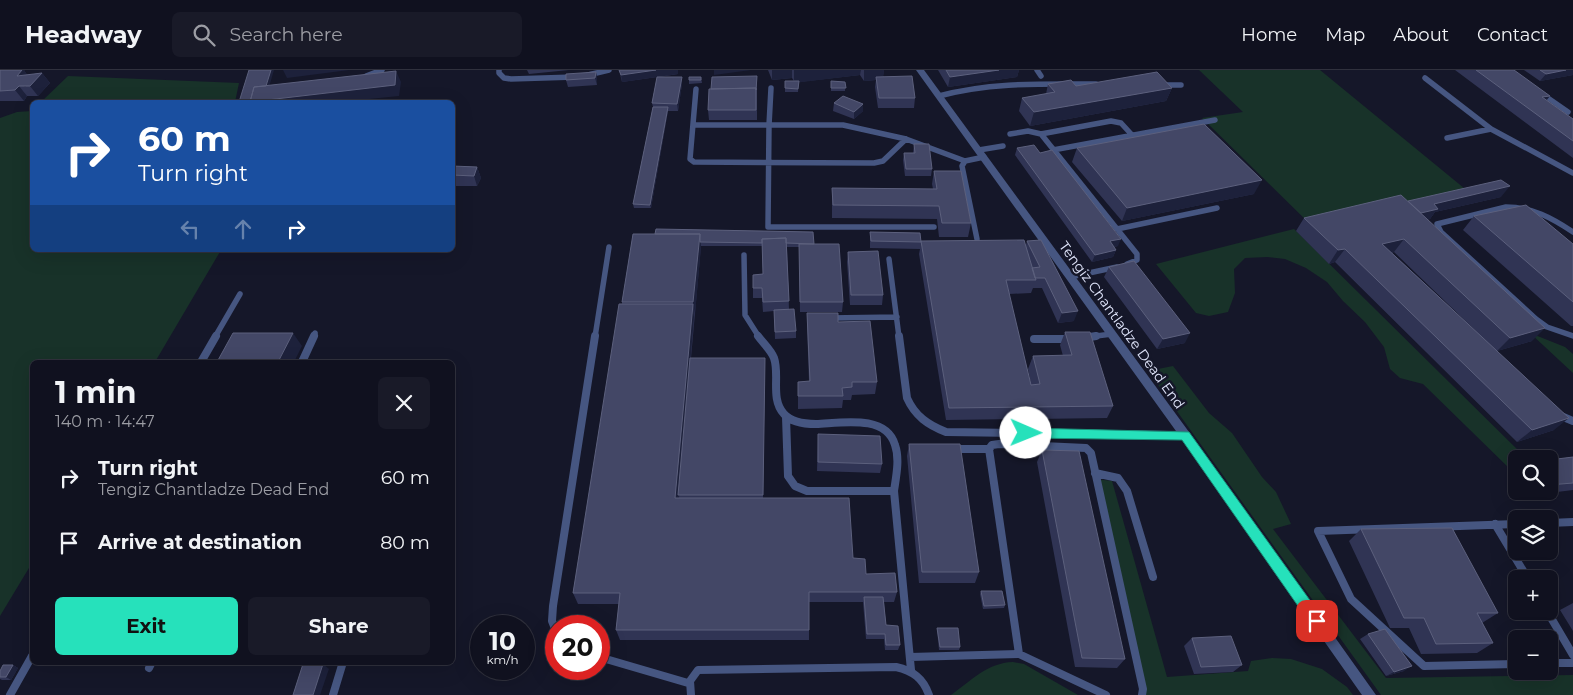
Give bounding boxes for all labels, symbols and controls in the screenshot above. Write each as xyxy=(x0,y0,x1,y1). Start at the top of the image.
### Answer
search box xyxy=(172,12,522,57)
text: Headway xyxy=(25,20,142,49)
icon: search xyxy=(190,21,218,49)
text: Search here xyxy=(230,23,343,46)
text: Home xyxy=(1241,24,1297,46)
text: Map xyxy=(1325,24,1365,46)
text: About xyxy=(1393,24,1449,46)
text: Contact xyxy=(1477,24,1548,46)
text: 60 m xyxy=(138,117,231,160)
icon: right xyxy=(55,120,120,185)
text: Turn right xyxy=(138,160,248,187)
icon: left xyxy=(176,215,204,243)
icon: ahead xyxy=(229,215,257,243)
icon: right xyxy=(282,215,310,243)
street label: Tengiz Chantladze Dead End xyxy=(1055,238,1189,412)
text: 1 min xyxy=(55,374,136,411)
button: close xyxy=(378,377,430,429)
position arrow xyxy=(999,406,1051,458)
text: 140 m · 14:47 xyxy=(55,412,155,431)
map controls xyxy=(1508,450,1558,680)
button: search xyxy=(1508,450,1558,500)
text: Turn right xyxy=(98,457,198,480)
icon: right xyxy=(55,464,83,492)
text: 60 m xyxy=(381,466,430,489)
text: Tengiz Chantladze Dead End xyxy=(98,480,329,499)
button: layers xyxy=(1508,510,1558,560)
icon: arrive xyxy=(55,529,83,557)
text: Arrive at destination xyxy=(98,531,302,554)
text: 80 m xyxy=(380,531,430,554)
button: + xyxy=(1508,570,1558,620)
button: Exit xyxy=(55,597,238,655)
button: Share xyxy=(248,597,430,655)
pin xyxy=(1296,600,1338,642)
icon: arrive xyxy=(1303,607,1331,635)
speed limit sign: 20 xyxy=(545,615,610,680)
text: 10 xyxy=(489,626,516,656)
button: − xyxy=(1508,630,1558,680)
text: km/h xyxy=(486,652,519,667)

